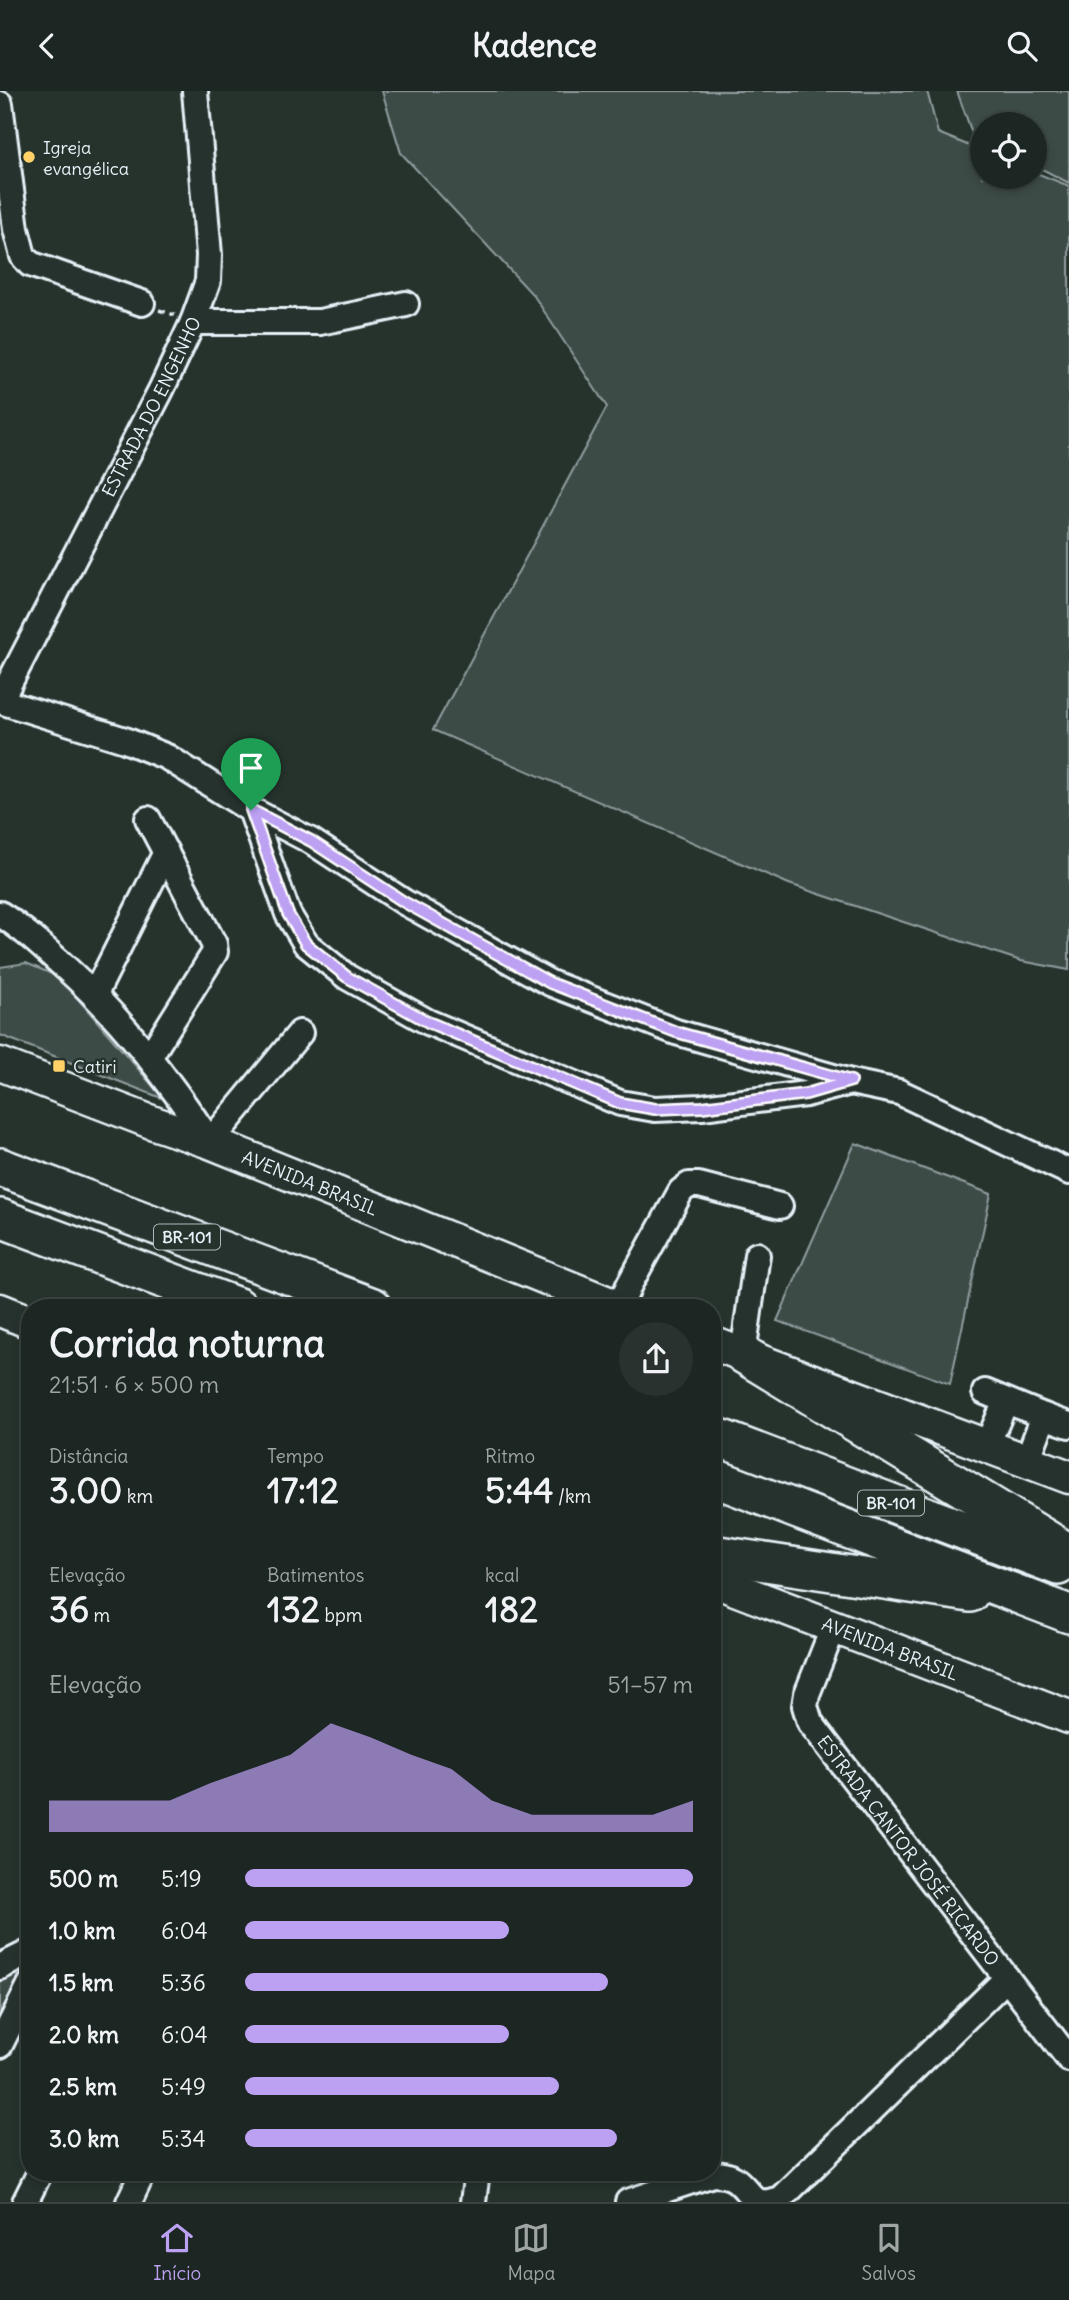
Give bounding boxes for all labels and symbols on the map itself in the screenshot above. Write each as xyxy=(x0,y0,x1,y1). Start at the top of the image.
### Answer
place label: Igreja evangélica xyxy=(43,136,129,180)
marker: Igreja evangélica xyxy=(21,149,37,165)
street label: ESTRADA DO ENGENHO xyxy=(96,313,205,500)
pin xyxy=(221,738,281,810)
place label: Catiri xyxy=(73,1055,116,1078)
marker: Catiri xyxy=(51,1058,67,1074)
street label: AVENIDA BRASIL xyxy=(239,1145,381,1220)
road number: BR-101 xyxy=(154,1225,220,1249)
road number: BR-101 xyxy=(858,1491,924,1515)
street label: AVENIDA BRASIL xyxy=(819,1612,962,1685)
street label: ESTRADA CANTOR JOSÉ RICARDO xyxy=(813,1730,1005,1970)

